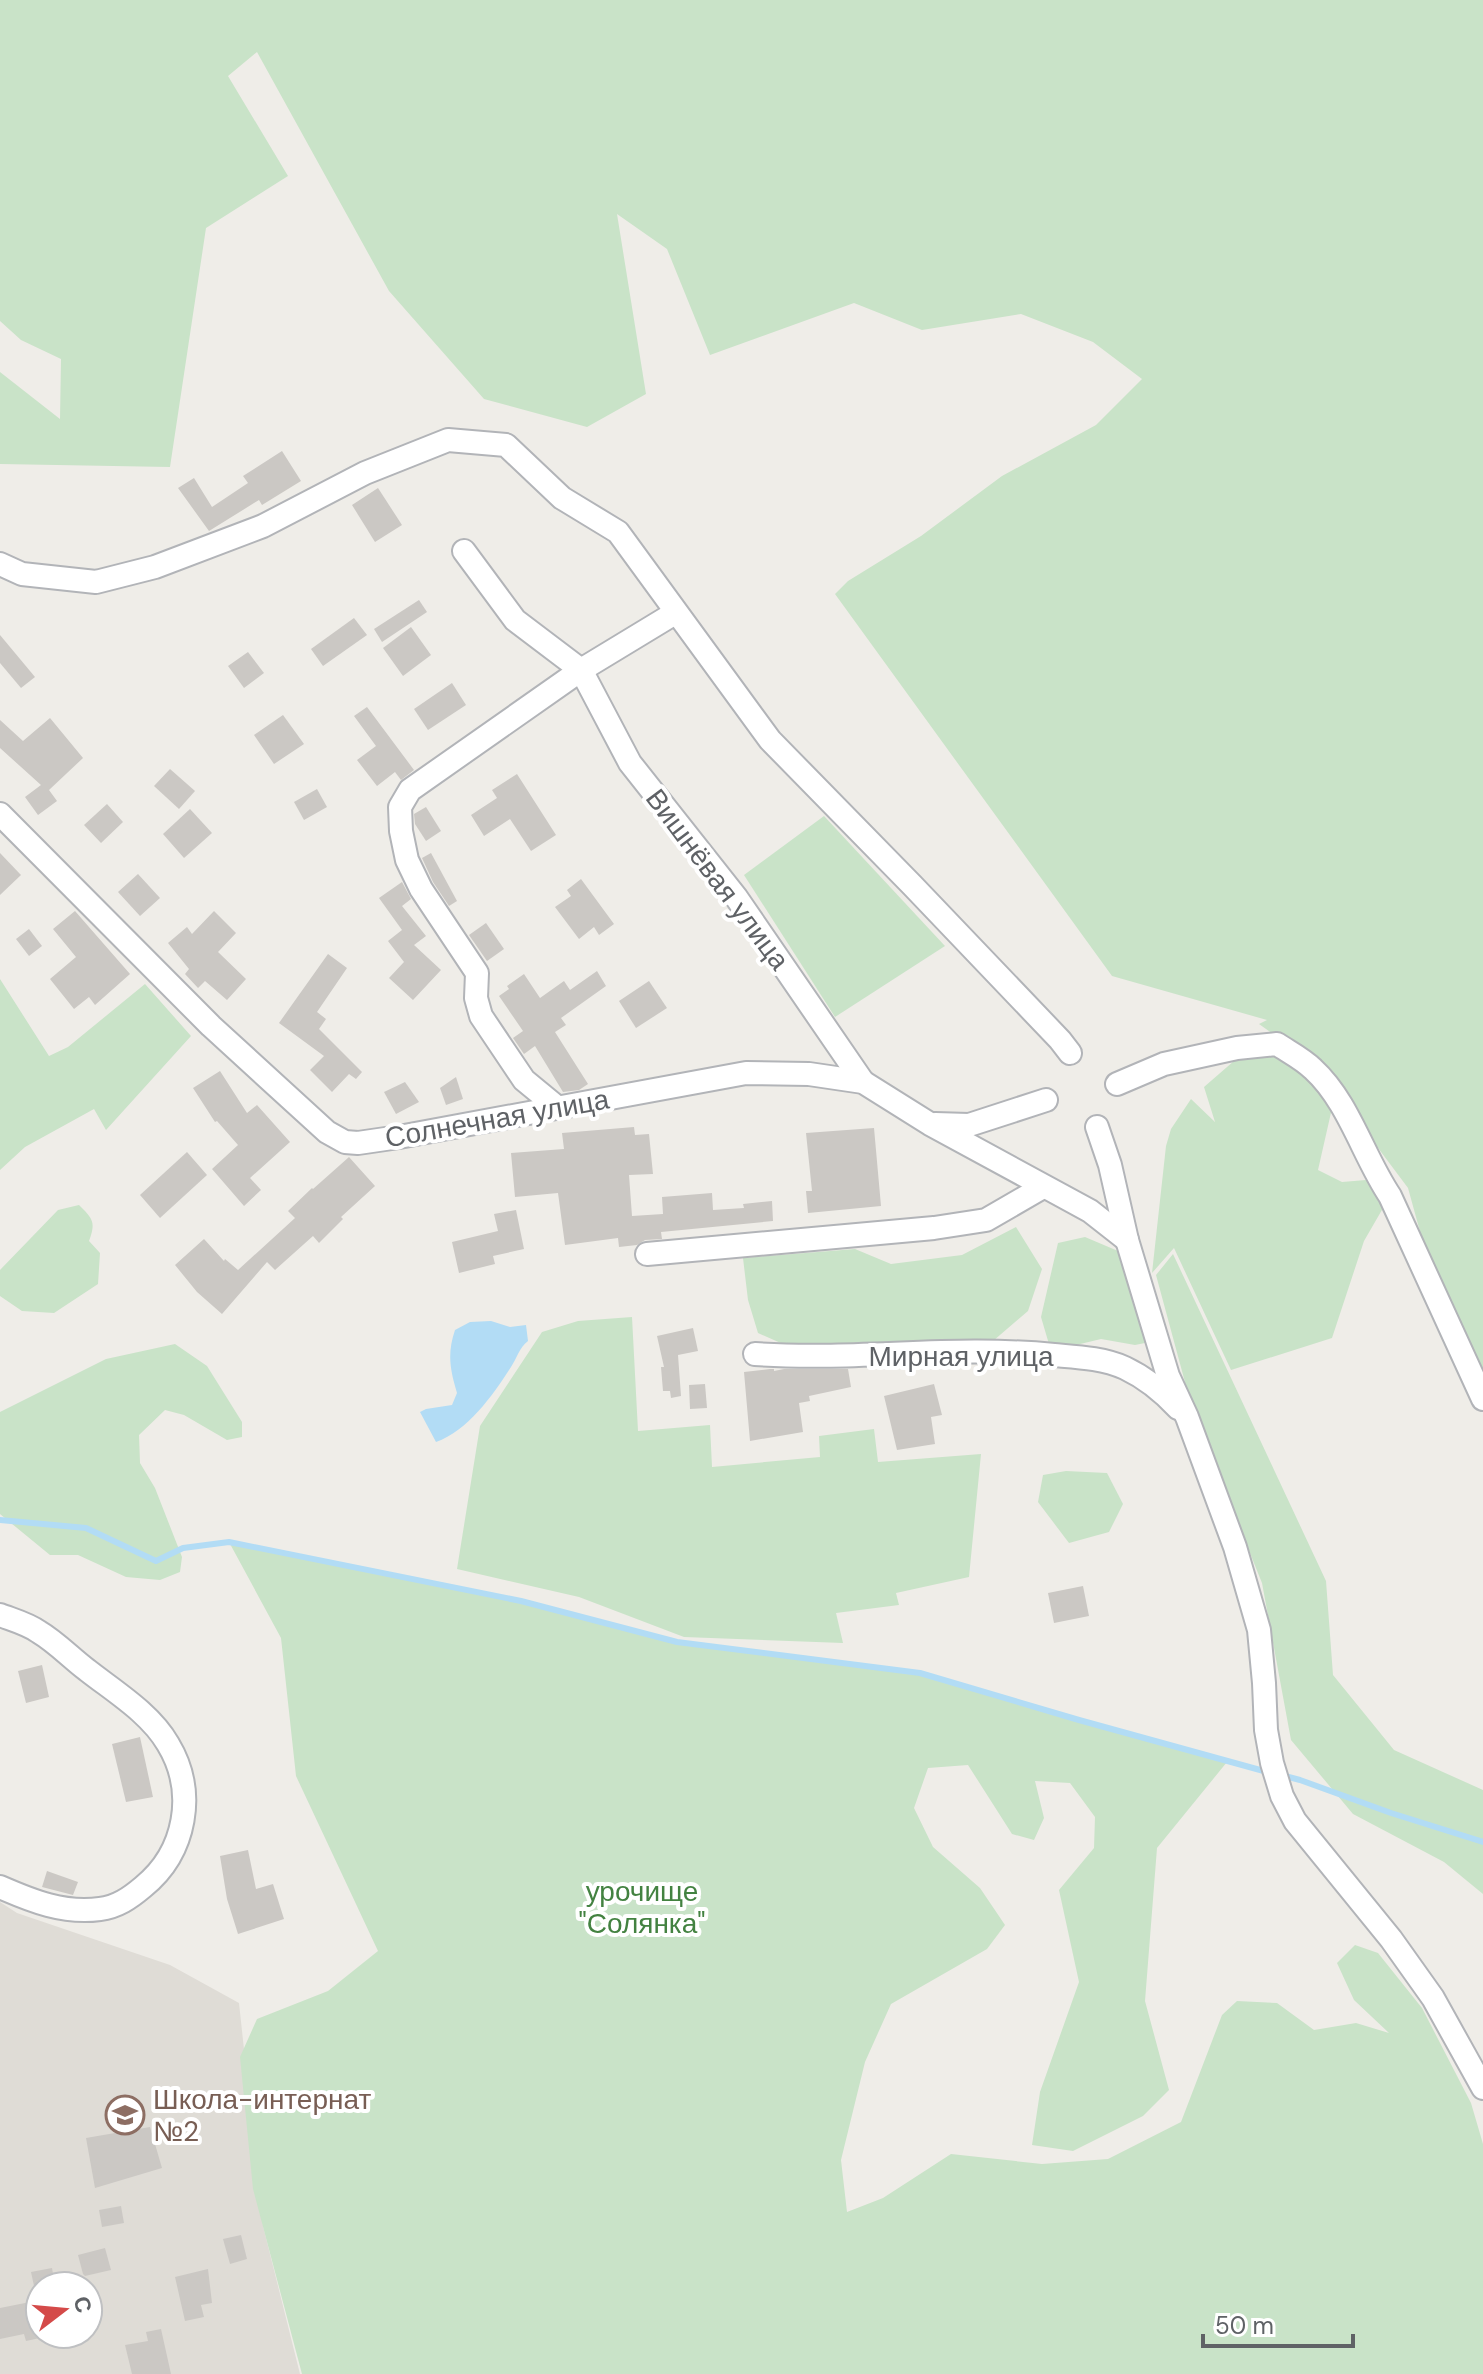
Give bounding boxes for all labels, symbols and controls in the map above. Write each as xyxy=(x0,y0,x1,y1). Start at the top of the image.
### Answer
street label: Вишнёвая улица xyxy=(637,781,798,978)
street label: Солнечная улица xyxy=(382,1081,612,1156)
street label: Мирная улица xyxy=(868,1338,1054,1375)
park label: урочище "Солянка" xyxy=(579,1873,705,1942)
place label: Школа-интернат №2 xyxy=(153,2081,371,2150)
school or university icon: Школа-интернат №2 xyxy=(104,2094,146,2136)
north arrow xyxy=(24,2270,104,2350)
text: С xyxy=(67,2293,99,2316)
scale bar xyxy=(1203,2298,1353,2348)
text: 50 m xyxy=(1215,2310,1274,2341)

